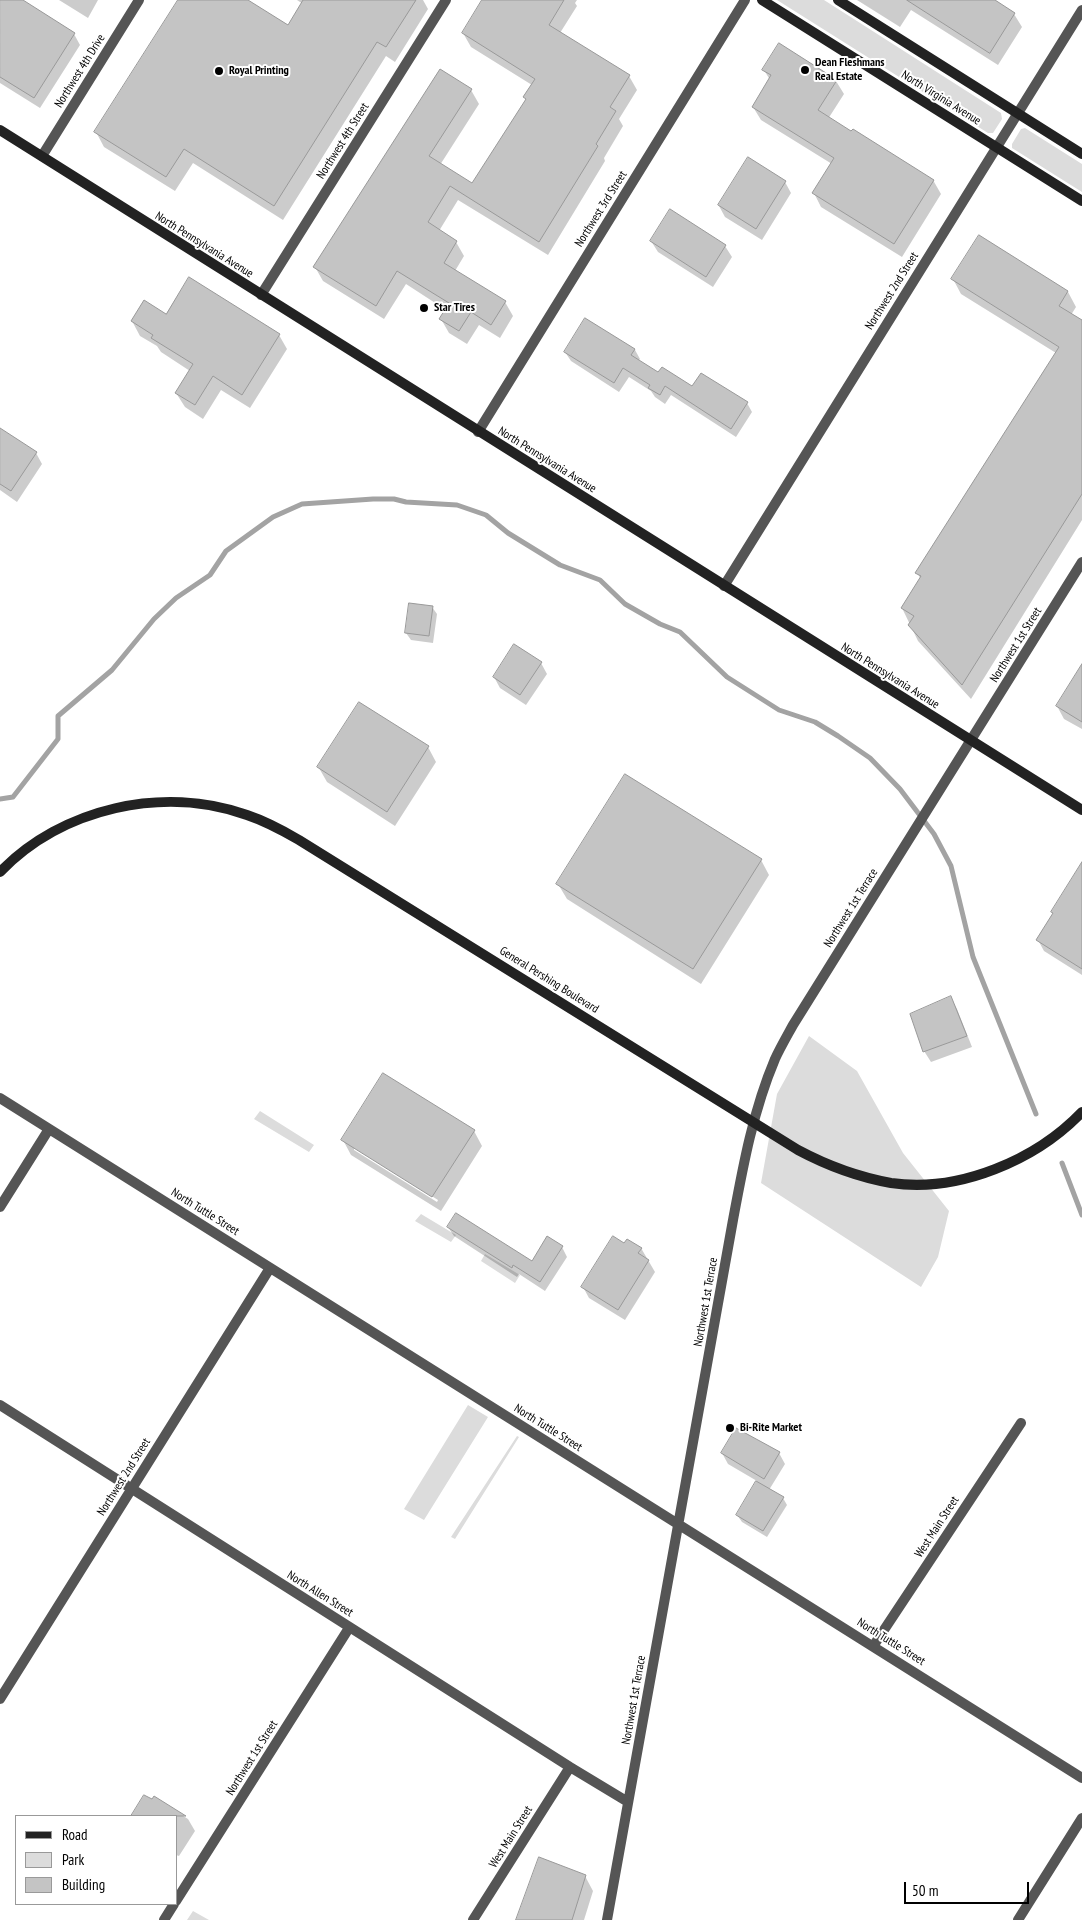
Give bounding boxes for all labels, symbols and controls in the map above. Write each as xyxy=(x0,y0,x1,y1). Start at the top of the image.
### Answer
street label: Northwest 4th Drive xyxy=(52,32,108,110)
place label: Dean Fleshmans Real Estate xyxy=(815,56,885,84)
place label: Royal Printing xyxy=(229,64,289,78)
marker: Dean Fleshmans Real Estate xyxy=(799,64,811,76)
marker: Royal Printing xyxy=(213,65,225,77)
street label: North Virginia Avenue xyxy=(899,68,983,128)
street label: Northwest 4th Street xyxy=(314,100,372,182)
street label: Northwest 3rd Street xyxy=(572,168,630,250)
street label: North Pennsylvania Avenue xyxy=(152,209,256,281)
street label: Northwest 2nd Street xyxy=(862,250,922,332)
place label: Star Tires xyxy=(434,301,475,315)
marker: Star Tires xyxy=(418,302,430,314)
street label: North Pennsylvania Avenue xyxy=(495,424,599,496)
street label: Northwest 1st Street xyxy=(987,605,1045,685)
street label: North Pennsylvania Avenue xyxy=(838,640,942,712)
street label: Northwest 1st Terrace xyxy=(821,866,881,950)
street label: General Pershing Boulevard xyxy=(497,944,601,1016)
street label: North Tuttle Street xyxy=(168,1185,242,1239)
street label: Northwest 1st Terrace xyxy=(691,1256,721,1348)
street label: North Tuttle Street xyxy=(511,1401,585,1455)
place label: Bi-Rite Market xyxy=(740,1421,802,1435)
marker: Bi-Rite Market xyxy=(724,1422,736,1434)
street label: Northwest 2nd Street xyxy=(94,1436,154,1518)
street label: West Main Street xyxy=(912,1494,962,1560)
street label: North Allen Street xyxy=(284,1568,356,1620)
street label: North Tuttle Street xyxy=(854,1615,928,1669)
street label: Northwest 1st Terrace xyxy=(619,1654,649,1746)
street label: Northwest 1st Street xyxy=(223,1718,281,1798)
street label: West Main Street xyxy=(486,1803,536,1871)
legend xyxy=(15,1815,178,1905)
text: Road xyxy=(62,1825,88,1844)
text: Park xyxy=(62,1850,84,1869)
scale bar xyxy=(907,1872,1032,1904)
text: Building xyxy=(62,1875,105,1894)
text: 50 m xyxy=(912,1881,938,1900)

